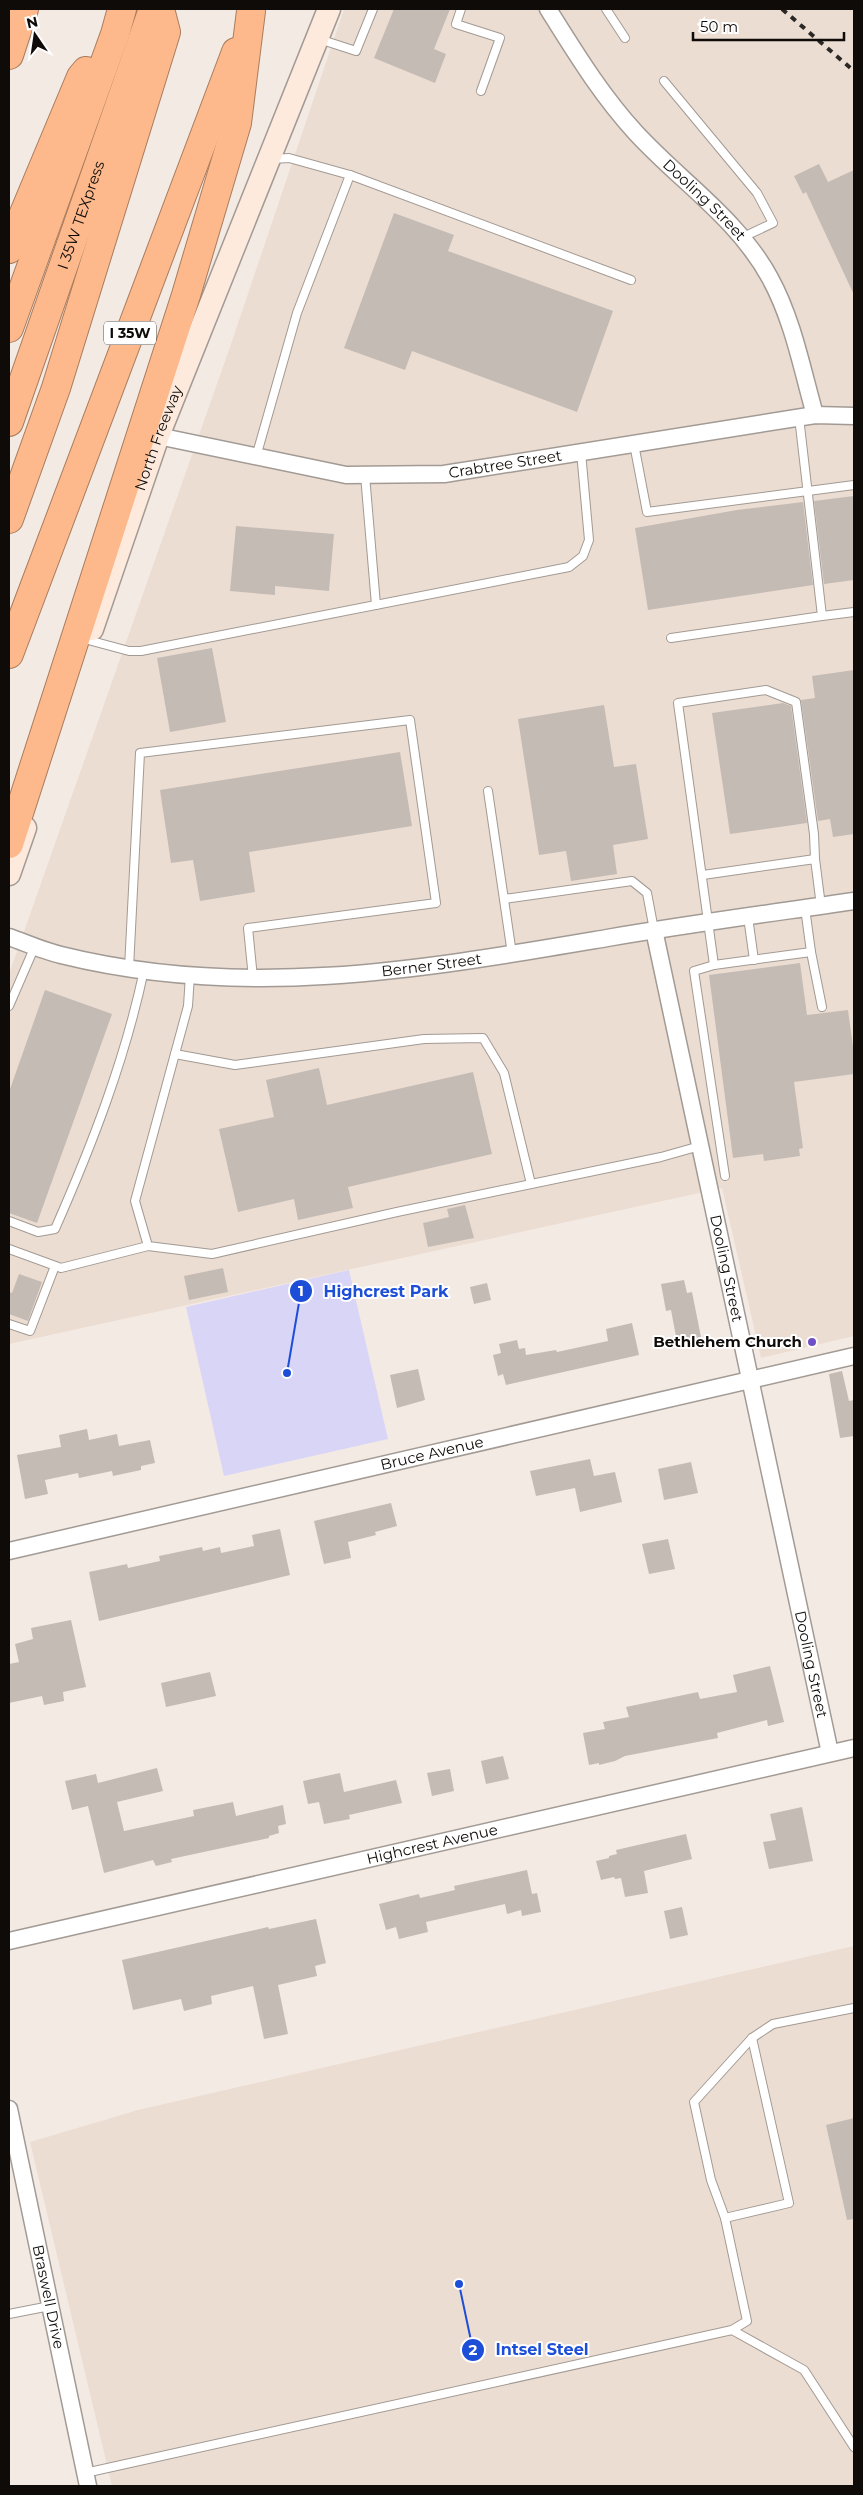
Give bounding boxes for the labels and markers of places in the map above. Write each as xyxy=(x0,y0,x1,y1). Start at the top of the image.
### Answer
callout: Highcrest Park xyxy=(288,1275,458,1306)
place label: Bethlehem Church xyxy=(653,1332,802,1351)
marker: Bethlehem Church xyxy=(806,1336,818,1348)
callout: Intsel Steel xyxy=(461,2334,599,2365)

